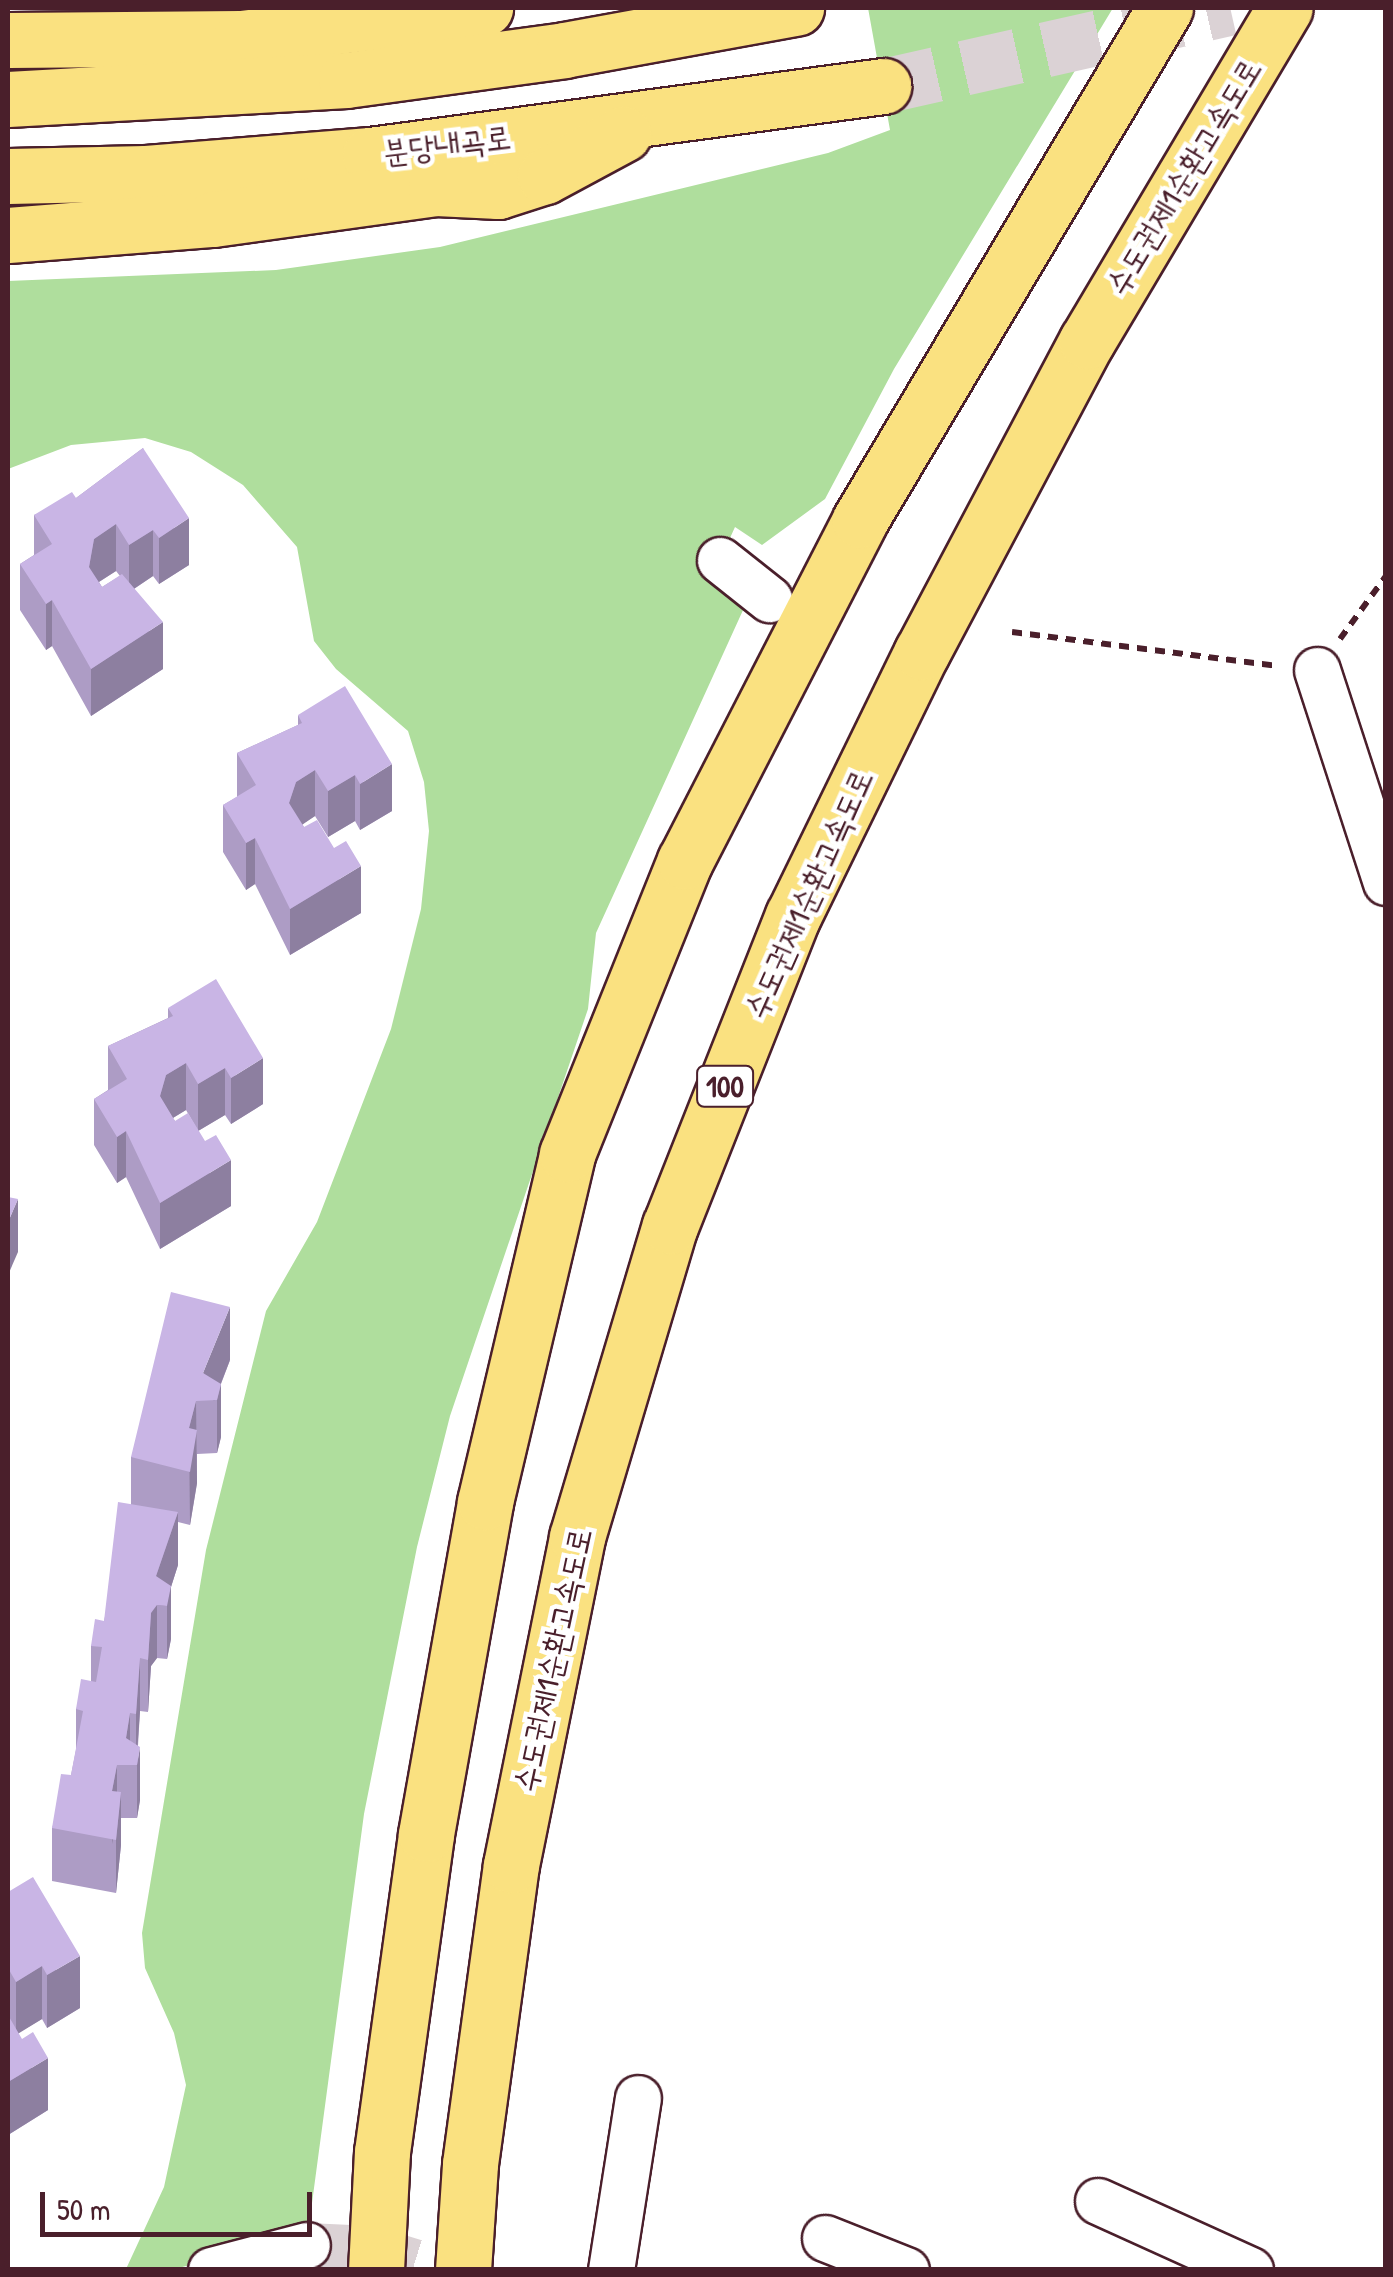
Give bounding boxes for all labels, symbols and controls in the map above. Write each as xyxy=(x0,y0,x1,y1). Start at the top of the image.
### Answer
street label: 수도권제1순환고속도로 xyxy=(1098,52,1270,302)
street label: 분당내곡로 xyxy=(381,118,513,172)
street label: 수도권제1순환고속도로 xyxy=(737,763,881,1025)
road number: 100 xyxy=(695,1061,755,1111)
street label: 수도권제1순환고속도로 xyxy=(506,1524,600,1796)
scale bar xyxy=(45,2172,318,2234)
text: 50 m xyxy=(57,2189,110,2229)

